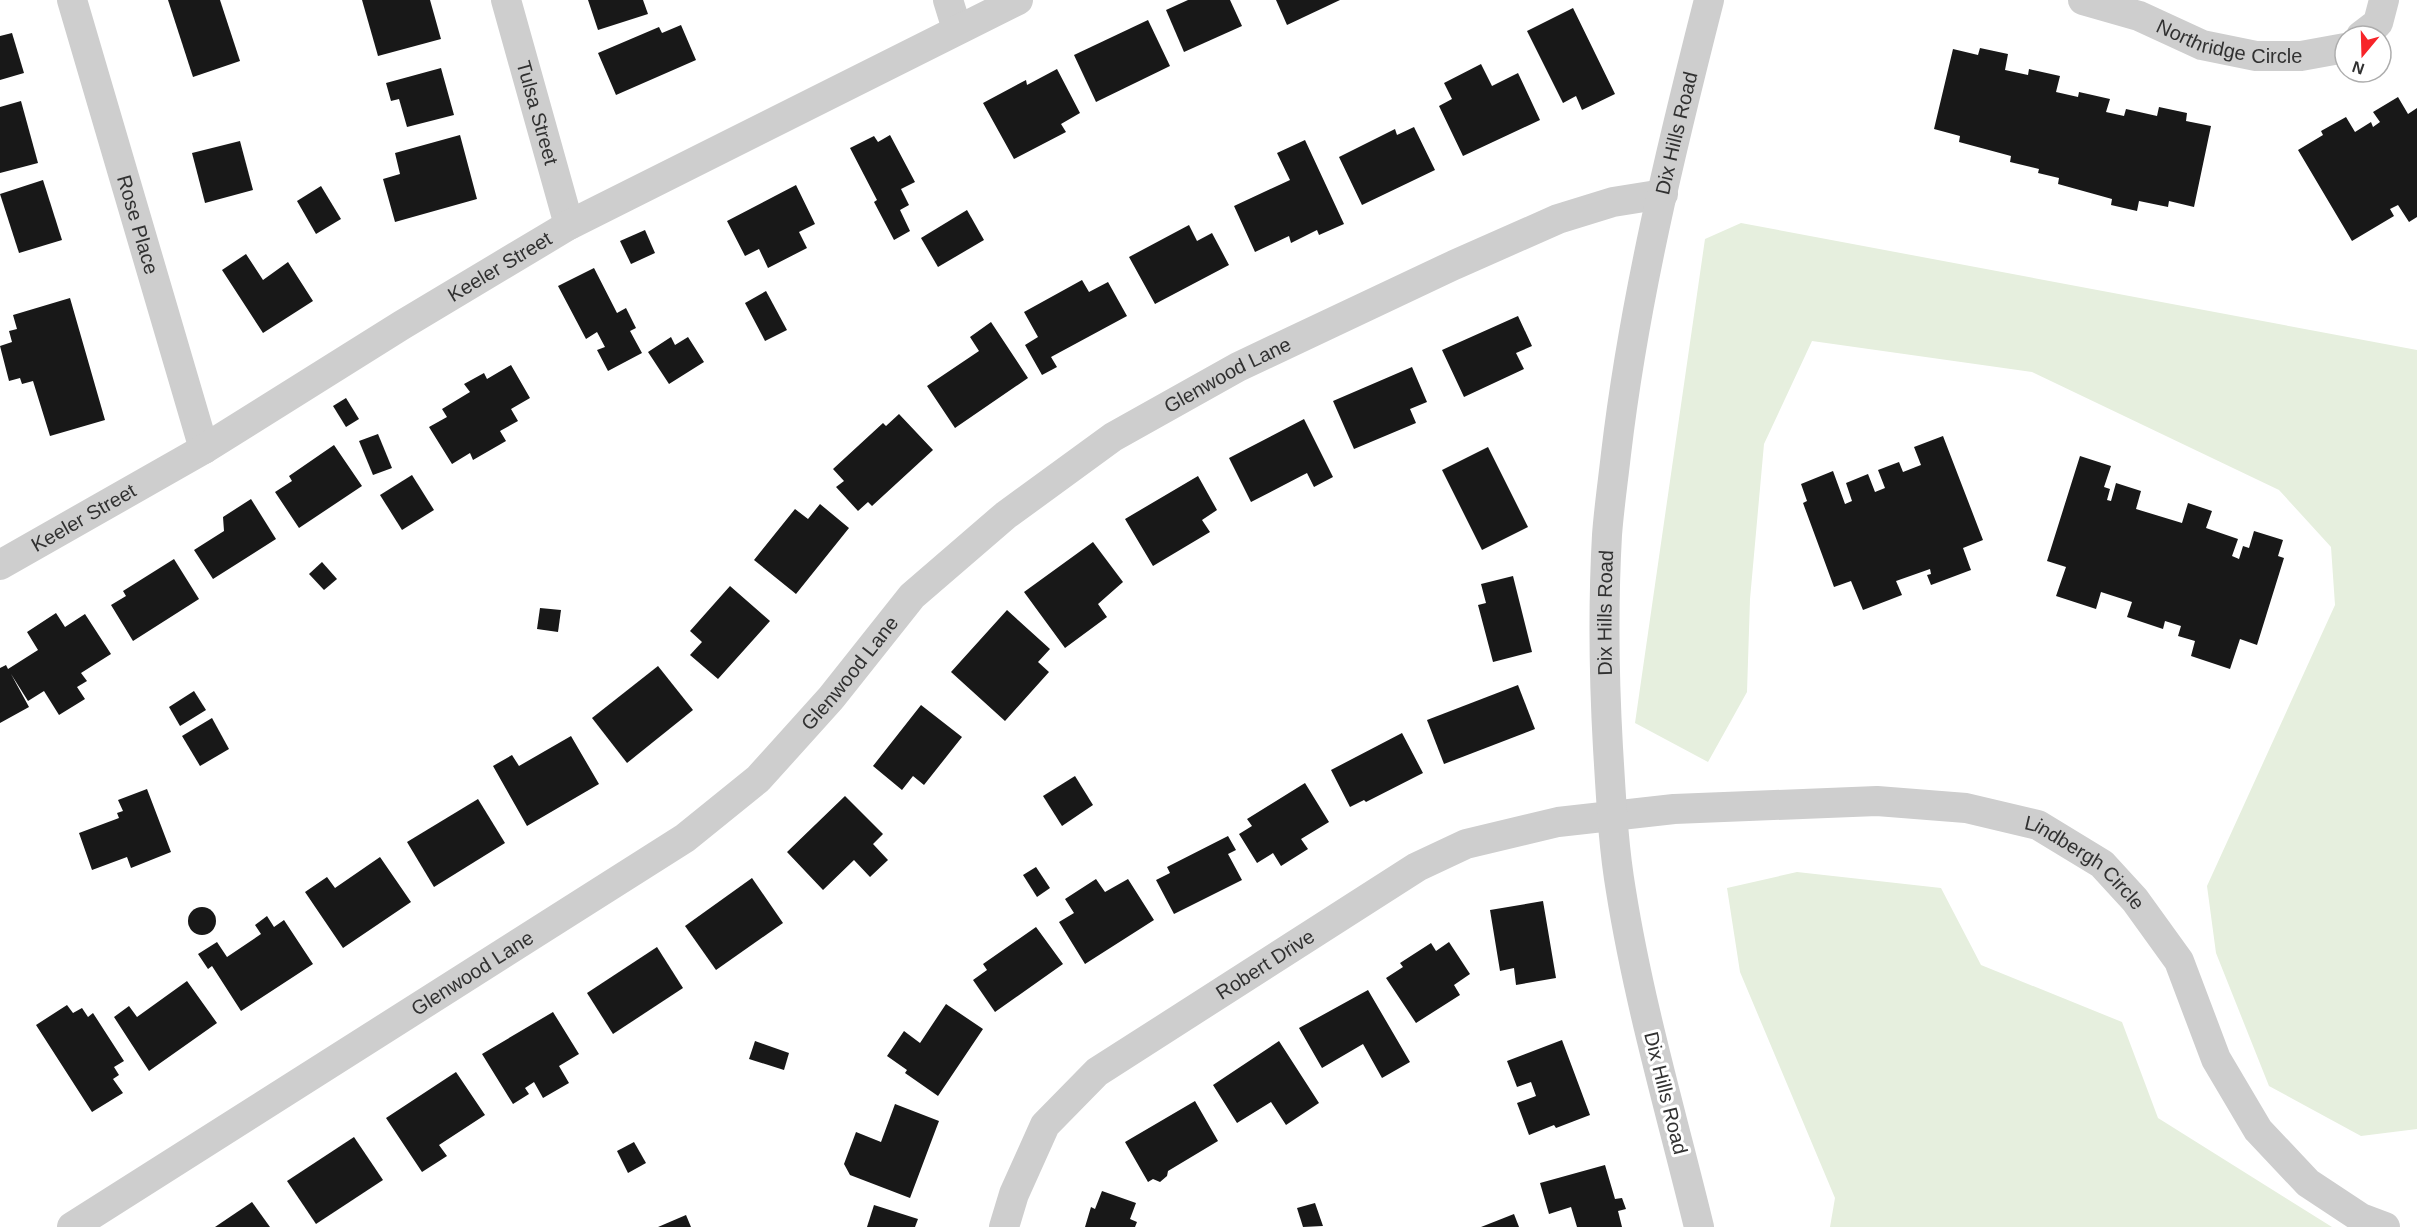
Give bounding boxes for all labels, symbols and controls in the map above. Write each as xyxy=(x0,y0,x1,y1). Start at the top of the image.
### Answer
street label: Northridge Circle xyxy=(2153,15,2302,67)
north arrow xyxy=(2333,24,2393,84)
street label: Tulsa Street xyxy=(513,58,563,168)
text: N xyxy=(2350,58,2367,78)
street label: Dix Hills Road xyxy=(1651,69,1702,197)
street label: Rose Place xyxy=(113,172,163,277)
street label: Keeler Street xyxy=(444,227,556,306)
street label: Glenwood Lane xyxy=(1160,333,1294,417)
street label: Keeler Street xyxy=(27,479,140,556)
street label: Dix Hills Road xyxy=(1593,549,1617,676)
street label: Glenwood Lane xyxy=(797,612,903,734)
street label: Lindbergh Circle xyxy=(2023,811,2149,914)
street label: Robert Drive xyxy=(1212,925,1318,1004)
street label: Glenwood Lane xyxy=(407,926,537,1020)
street label: Dix Hills Road xyxy=(1640,1029,1692,1157)

